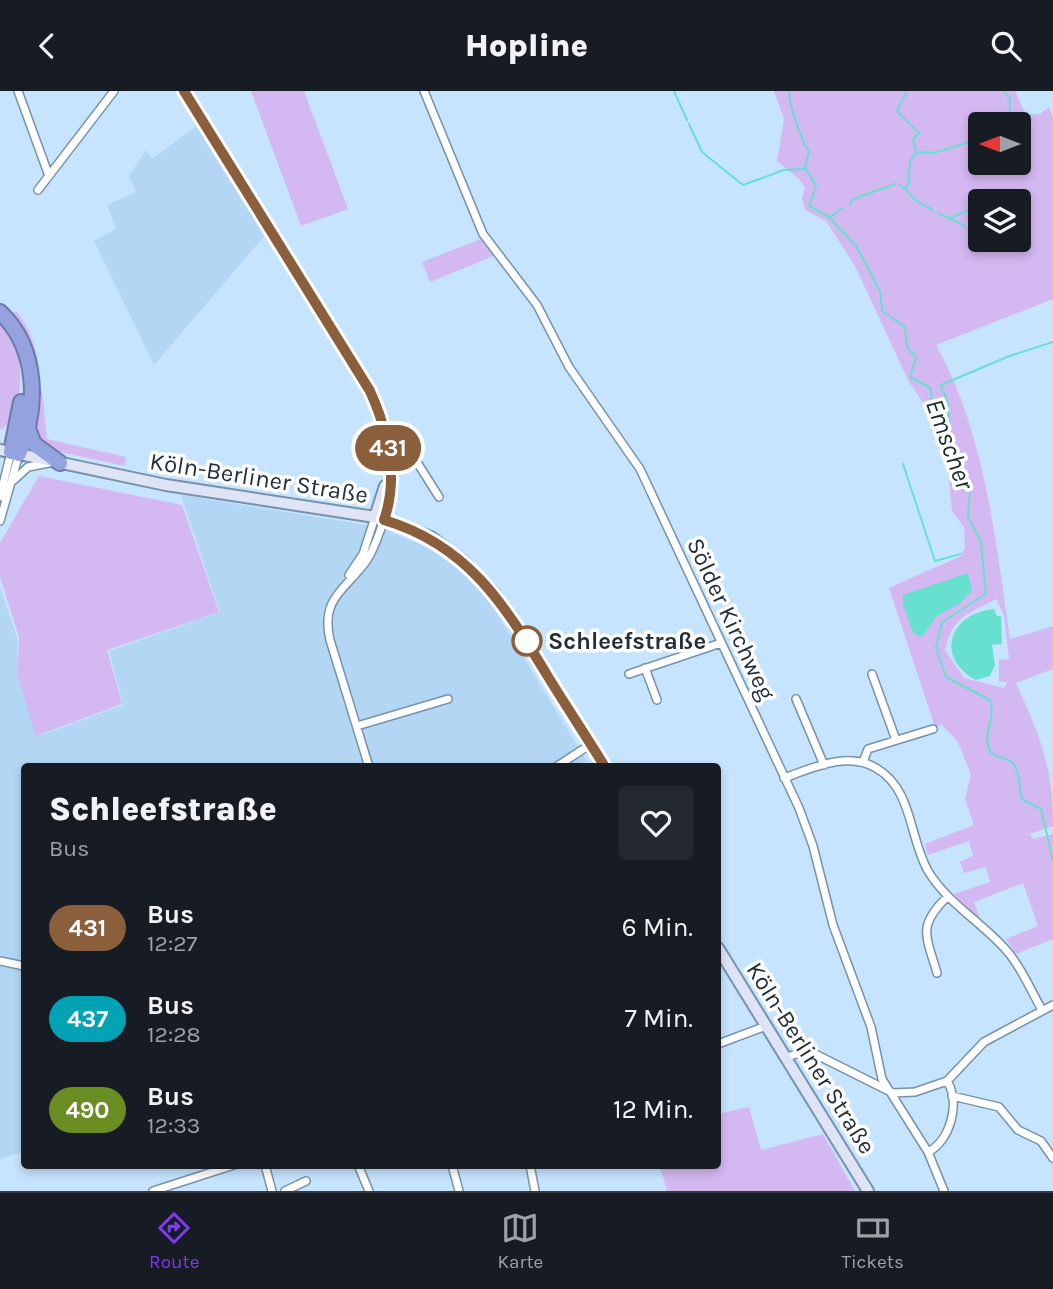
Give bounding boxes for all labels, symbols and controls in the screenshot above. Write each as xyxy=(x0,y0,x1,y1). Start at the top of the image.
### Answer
icon: back xyxy=(28,27,66,65)
text: Hopline xyxy=(465,27,588,64)
icon: search xyxy=(987,27,1025,65)
north arrow xyxy=(968,112,1031,175)
map controls xyxy=(968,112,1031,252)
button: layers xyxy=(968,189,1031,252)
water label: Emscher xyxy=(919,394,981,495)
line badge: 431 xyxy=(348,425,428,471)
text: 431 xyxy=(369,434,407,462)
street label: Köln-Berliner Straße xyxy=(148,447,370,509)
street label: Sölder Kirchweg xyxy=(681,533,781,705)
marker: Schleefstraße xyxy=(512,626,542,656)
place label: Schleefstraße xyxy=(548,627,706,655)
button: heart xyxy=(619,786,693,860)
text: Schleefstraße xyxy=(49,790,277,828)
text: Bus xyxy=(49,835,89,862)
text: Bus xyxy=(147,899,194,930)
text: 6 Min. xyxy=(622,912,693,943)
text: 431 xyxy=(69,914,106,942)
text: 12:27 xyxy=(147,930,197,957)
street label: Köln-Berliner Straße xyxy=(741,957,881,1159)
text: Bus xyxy=(147,990,194,1021)
text: 7 Min. xyxy=(625,1003,693,1034)
text: 437 xyxy=(67,1005,108,1033)
text: 12:28 xyxy=(147,1021,201,1048)
text: Bus xyxy=(147,1081,194,1112)
text: 12 Min. xyxy=(613,1094,693,1125)
text: 490 xyxy=(65,1096,110,1124)
text: 12:33 xyxy=(147,1112,200,1139)
tab: Route xyxy=(149,1209,199,1273)
tab: Karte xyxy=(498,1209,543,1273)
tab: Tickets xyxy=(841,1209,904,1273)

